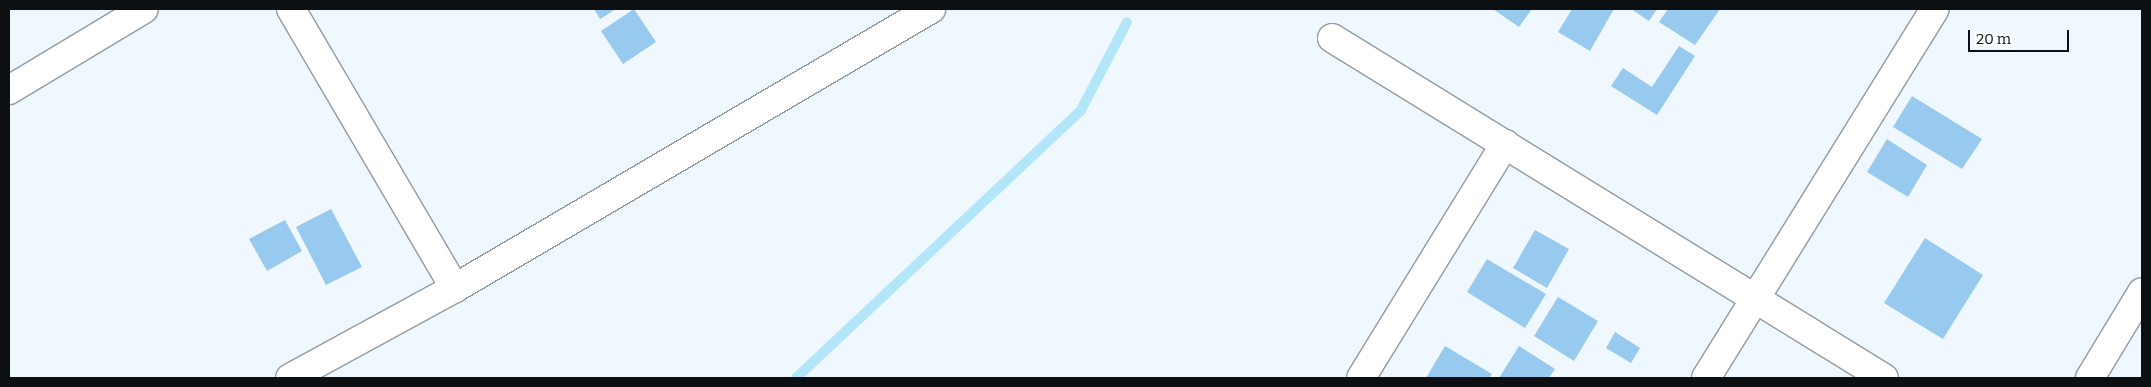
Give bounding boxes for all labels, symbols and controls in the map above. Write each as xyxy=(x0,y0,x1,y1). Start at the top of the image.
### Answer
scale bar xyxy=(1971,20,2072,52)
text: 20 m xyxy=(1976,30,2011,48)

